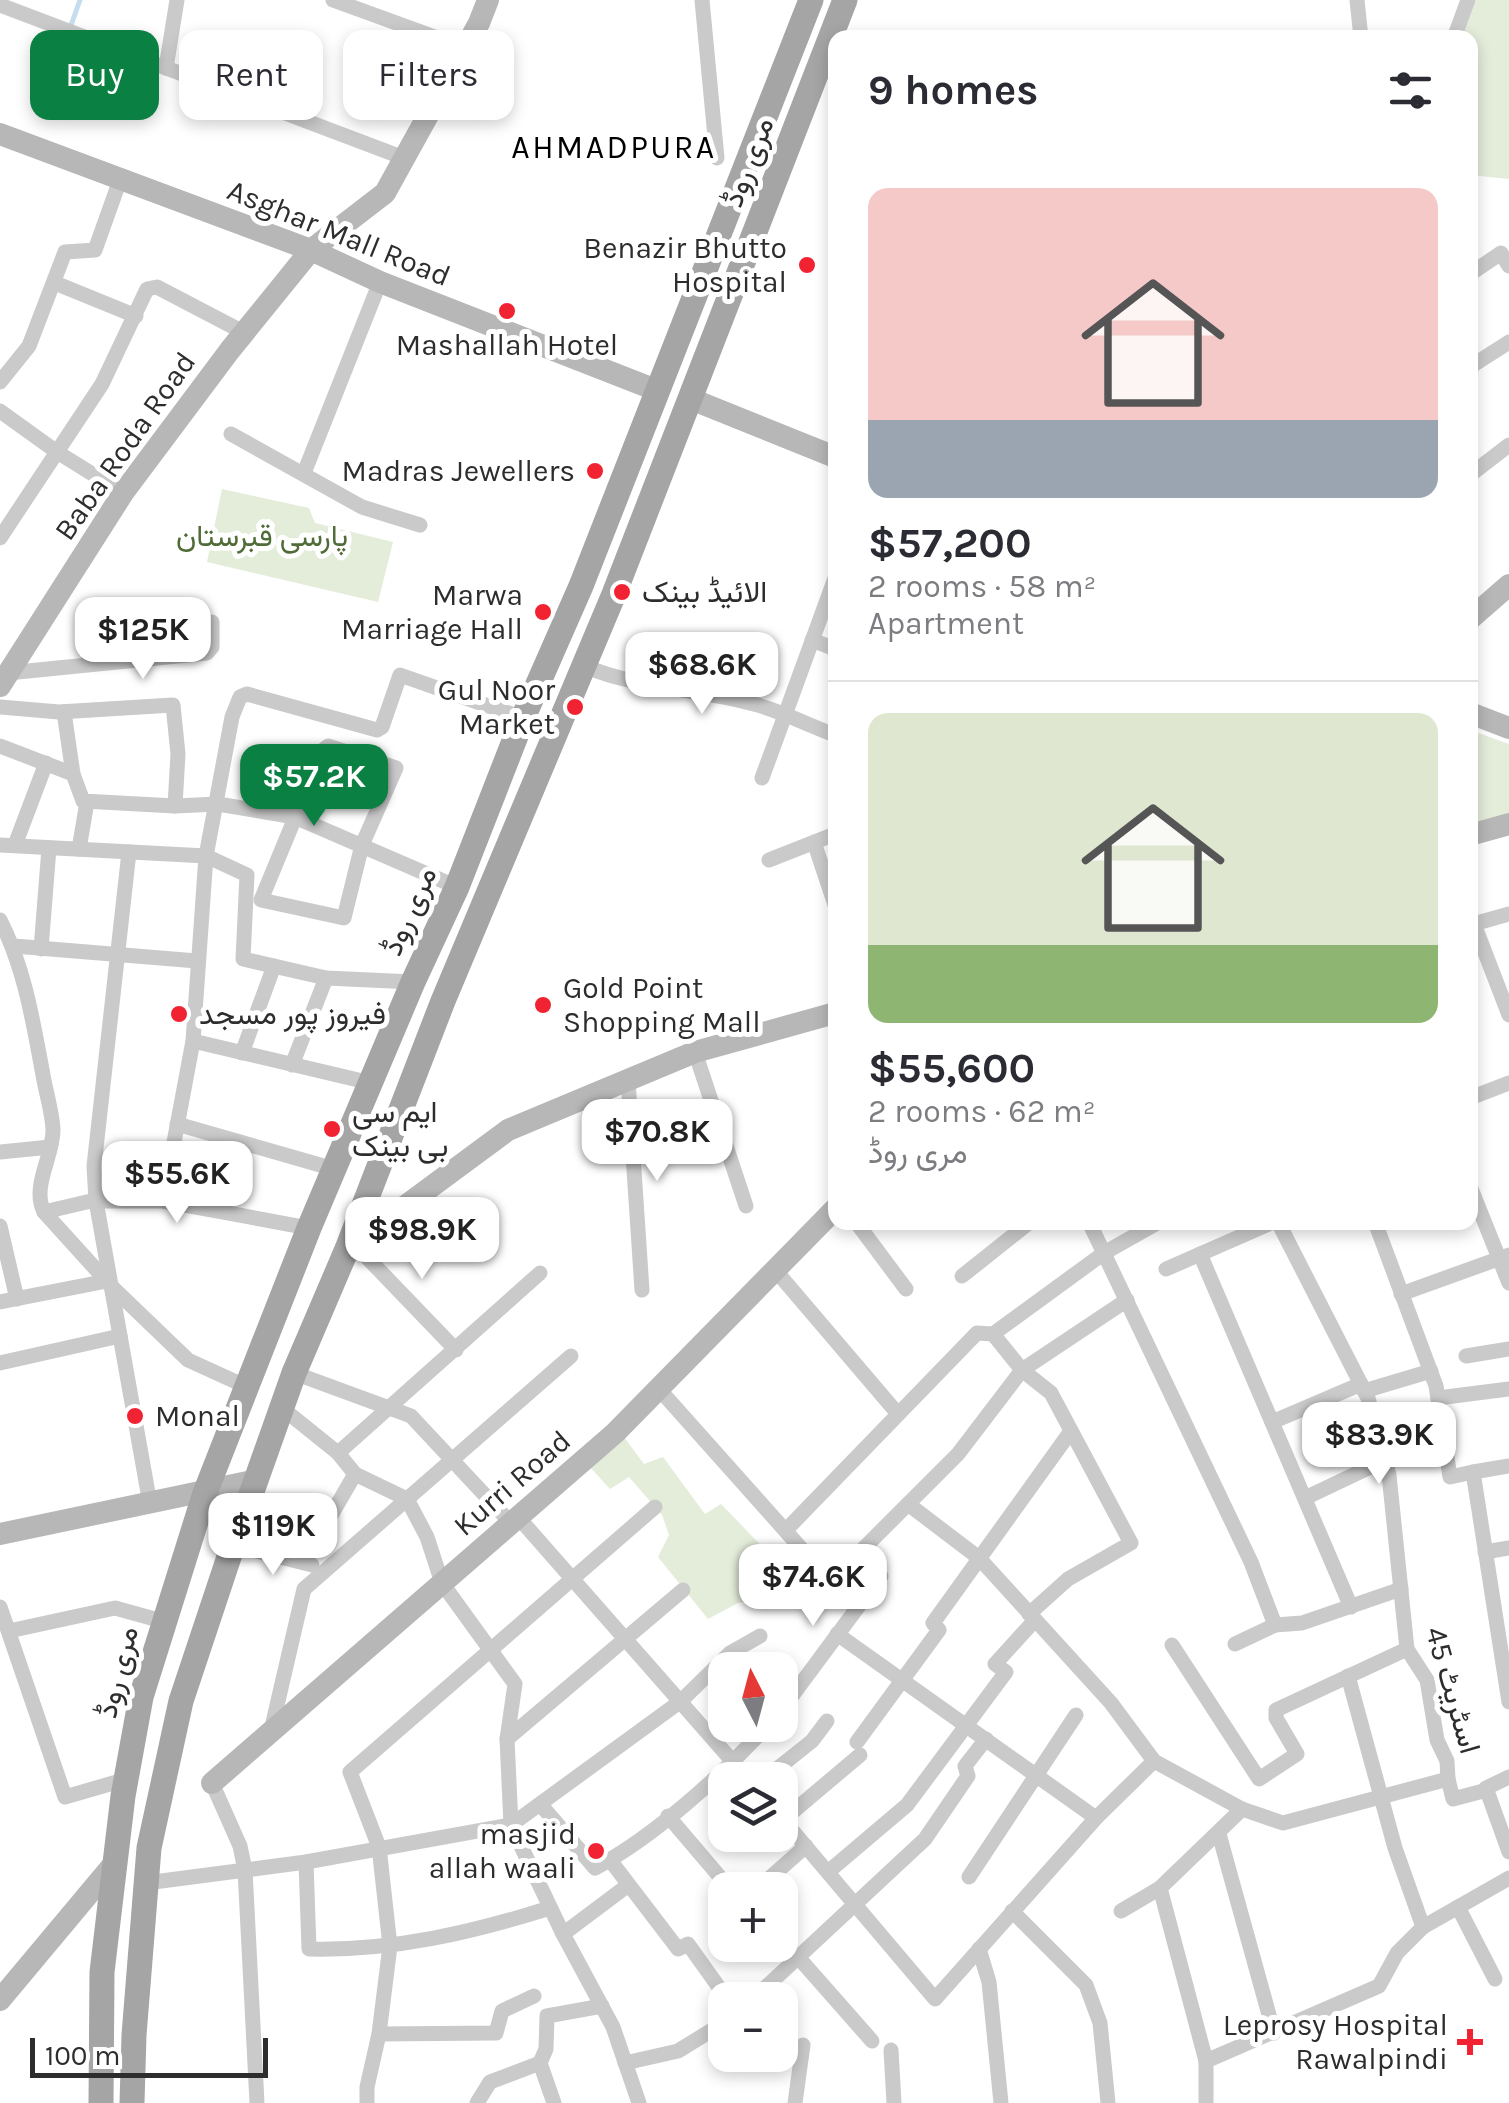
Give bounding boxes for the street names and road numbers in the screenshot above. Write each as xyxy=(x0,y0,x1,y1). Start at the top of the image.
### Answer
street label: مری روڈ xyxy=(714,112,782,212)
street label: Asghar Mall Road xyxy=(222,172,456,294)
street label: Baba Roda Road xyxy=(47,345,203,547)
street label: مری روڈ xyxy=(374,861,444,961)
street label: Kurri Road xyxy=(446,1422,578,1544)
street label: مری روڈ xyxy=(88,1622,146,1722)
street label: اسٹریٹ 45 xyxy=(1418,1622,1488,1758)

